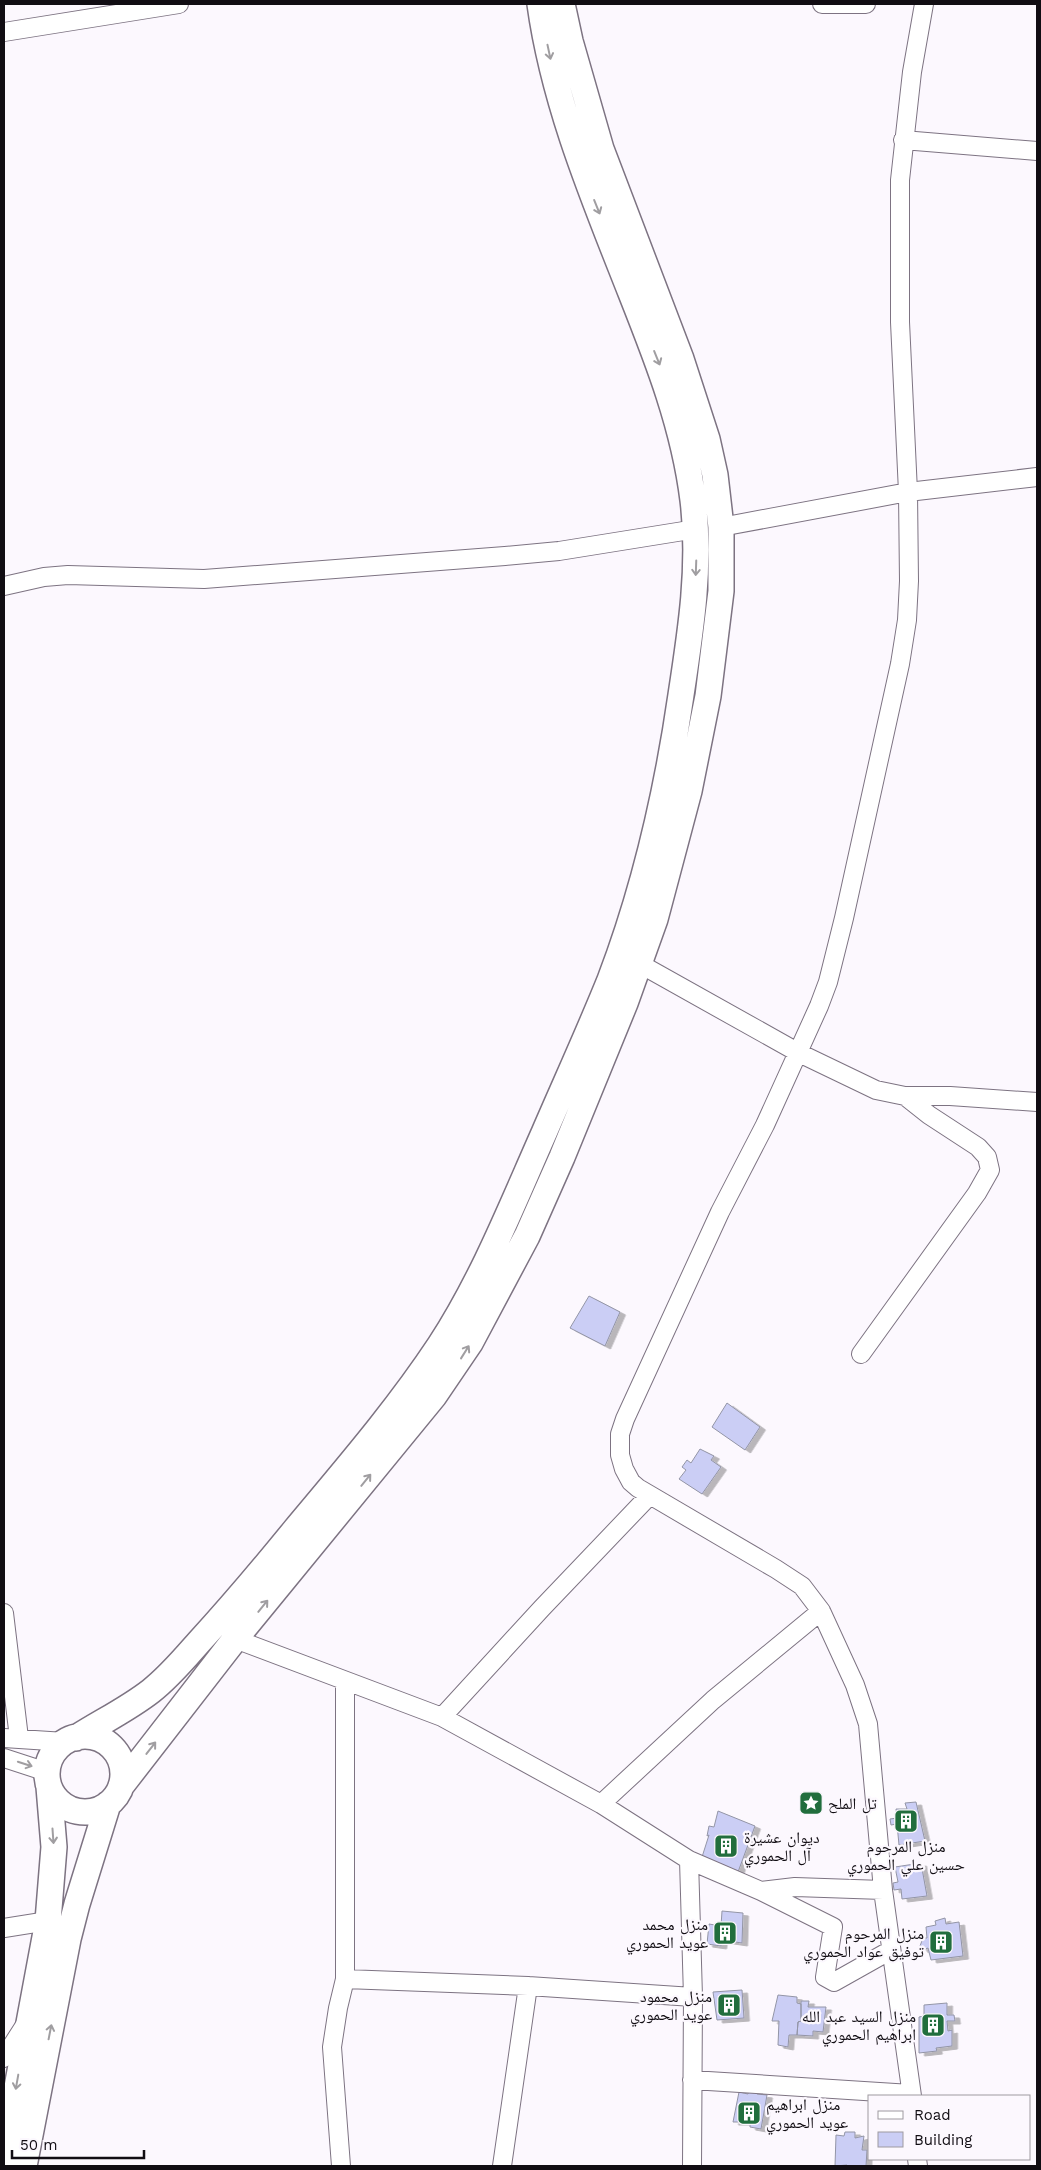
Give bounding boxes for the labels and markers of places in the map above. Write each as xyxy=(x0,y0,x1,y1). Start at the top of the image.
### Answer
place icon: تل الملح xyxy=(798,1790,824,1816)
place label: تل الملح xyxy=(828,1794,877,1814)
building icon: منزل المرحوم حسين علي الحموري xyxy=(893,1808,919,1834)
place label: ديوان عشيرة آل الحموري xyxy=(744,1828,820,1868)
building icon: ديوان عشيرة آل الحموري xyxy=(713,1833,739,1859)
place label: منزل المرحوم حسين علي الحموري xyxy=(847,1837,965,1877)
place label: منزل محمد عويد الحموري xyxy=(626,1915,708,1955)
building icon: منزل محمد عويد الحموري xyxy=(712,1920,738,1946)
place label: منزل المرحوم توفيق عواد الحموري xyxy=(803,1924,924,1964)
building icon: منزل المرحوم توفيق عواد الحموري xyxy=(928,1929,954,1955)
place label: منزل محمود عويد الحموري xyxy=(630,1987,712,2027)
building icon: منزل محمود عويد الحموري xyxy=(716,1992,742,2018)
place label: منزل السيد عبد الله ابراهيم الحموري xyxy=(802,2007,916,2047)
building icon: منزل السيد عبد الله ابراهيم الحموري xyxy=(920,2012,946,2038)
place label: منزل ابراهيم عويد الحموري xyxy=(766,2095,848,2135)
building icon: منزل ابراهيم عويد الحموري xyxy=(736,2100,762,2126)

